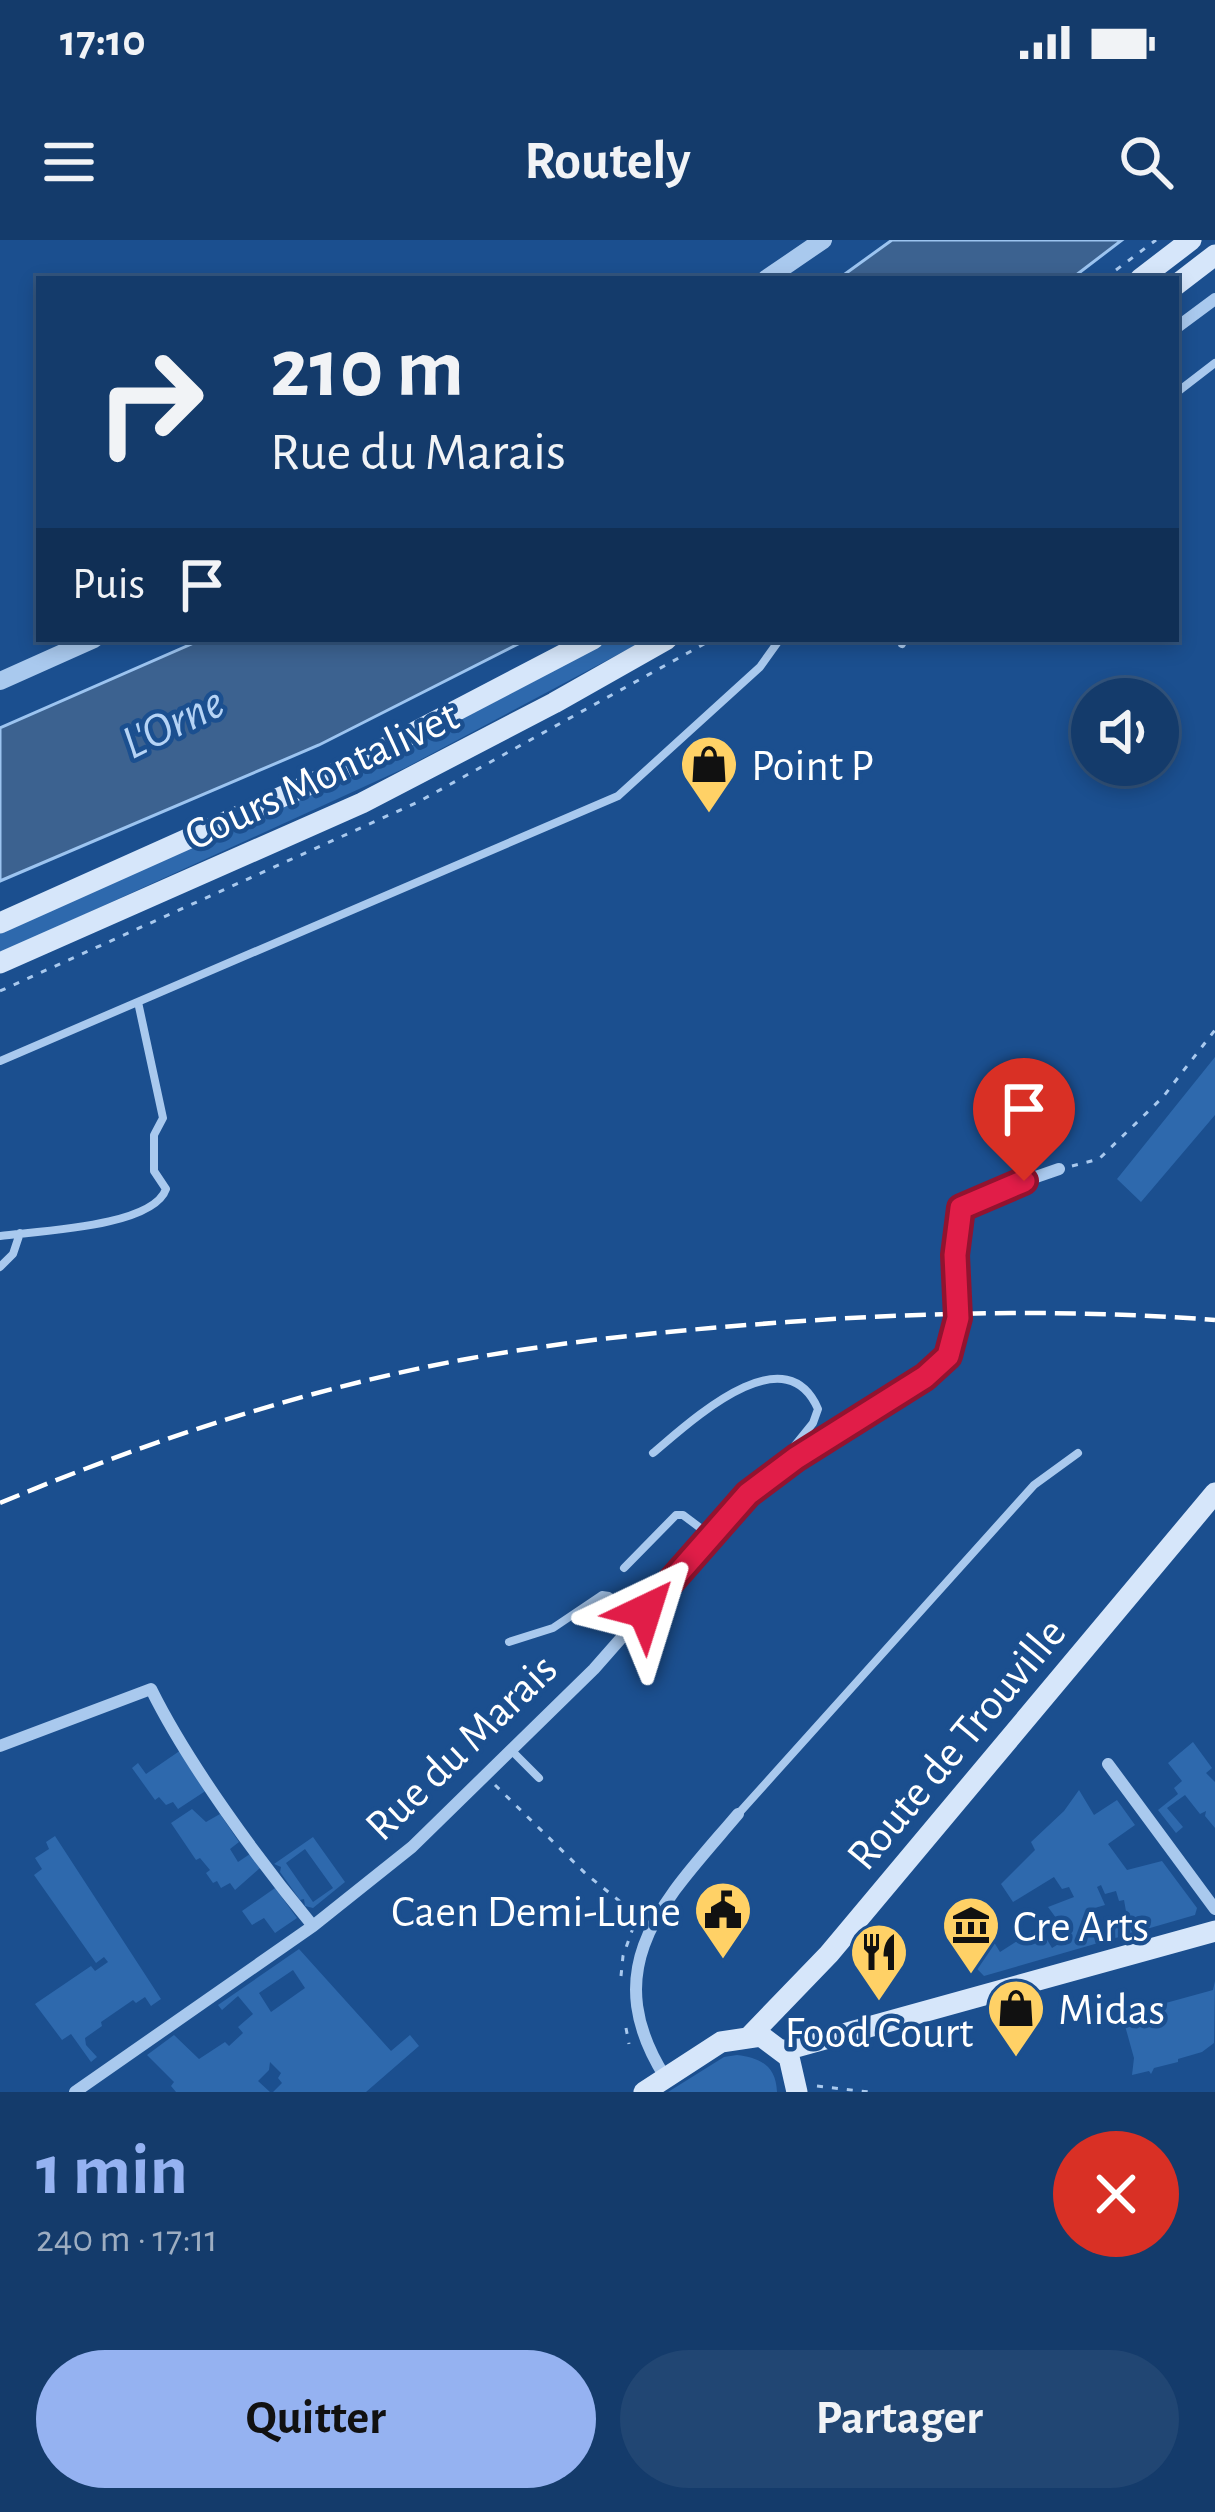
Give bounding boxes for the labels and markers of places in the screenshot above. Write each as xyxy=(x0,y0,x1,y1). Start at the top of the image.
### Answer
shop icon: Point P xyxy=(678,733,740,815)
place label: Point P xyxy=(751,744,874,789)
pin xyxy=(973,1058,1075,1181)
public building icon: Caen Demi-Lune xyxy=(692,1879,754,1961)
place label: Caen Demi-Lune xyxy=(391,1890,681,1935)
museum icon: Cre Arts xyxy=(940,1894,1002,1976)
place label: Cre Arts xyxy=(1013,1905,1149,1950)
restaurant icon: Food Court xyxy=(848,1921,910,2003)
shop icon: Midas xyxy=(985,1977,1047,2059)
place label: Midas xyxy=(1058,1988,1165,2033)
place label: Food Court xyxy=(785,2011,973,2056)

